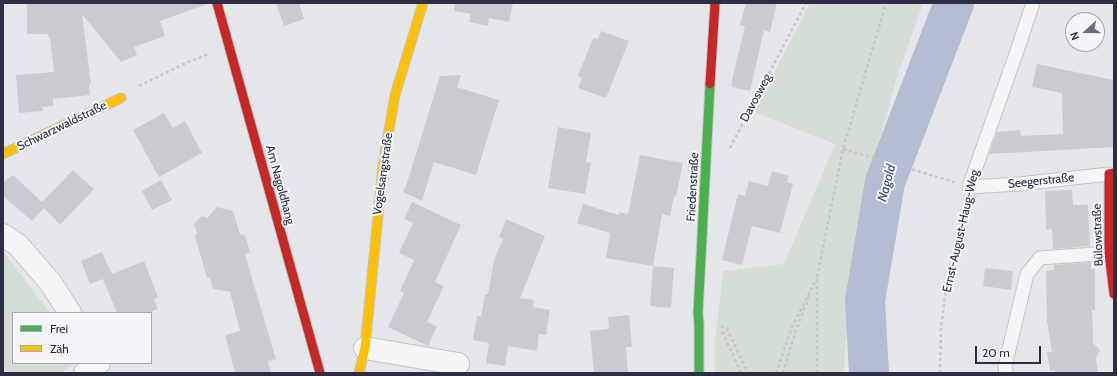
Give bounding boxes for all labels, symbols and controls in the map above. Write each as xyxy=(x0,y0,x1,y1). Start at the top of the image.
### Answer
north arrow xyxy=(1065,12,1105,52)
text: N xyxy=(1067,30,1083,42)
street label: Davosweg xyxy=(737,72,775,124)
street label: Schwarzwaldstraße xyxy=(15,98,109,154)
street label: Vogelsangstraße xyxy=(370,132,396,216)
street label: Am Nagoldhang xyxy=(262,144,298,226)
street label: Friedenstraße xyxy=(684,152,702,222)
water label: Nagold xyxy=(875,163,899,203)
street label: Ernst-August-Haug-Weg xyxy=(940,168,982,294)
street label: Seegerstraße xyxy=(1007,170,1075,192)
street label: Bülowstraße xyxy=(1090,203,1106,267)
legend xyxy=(12,312,152,364)
text: Frei xyxy=(50,321,68,336)
scale bar xyxy=(977,338,1043,364)
text: Zäh xyxy=(50,341,69,356)
text: 20 m xyxy=(982,345,1010,360)

